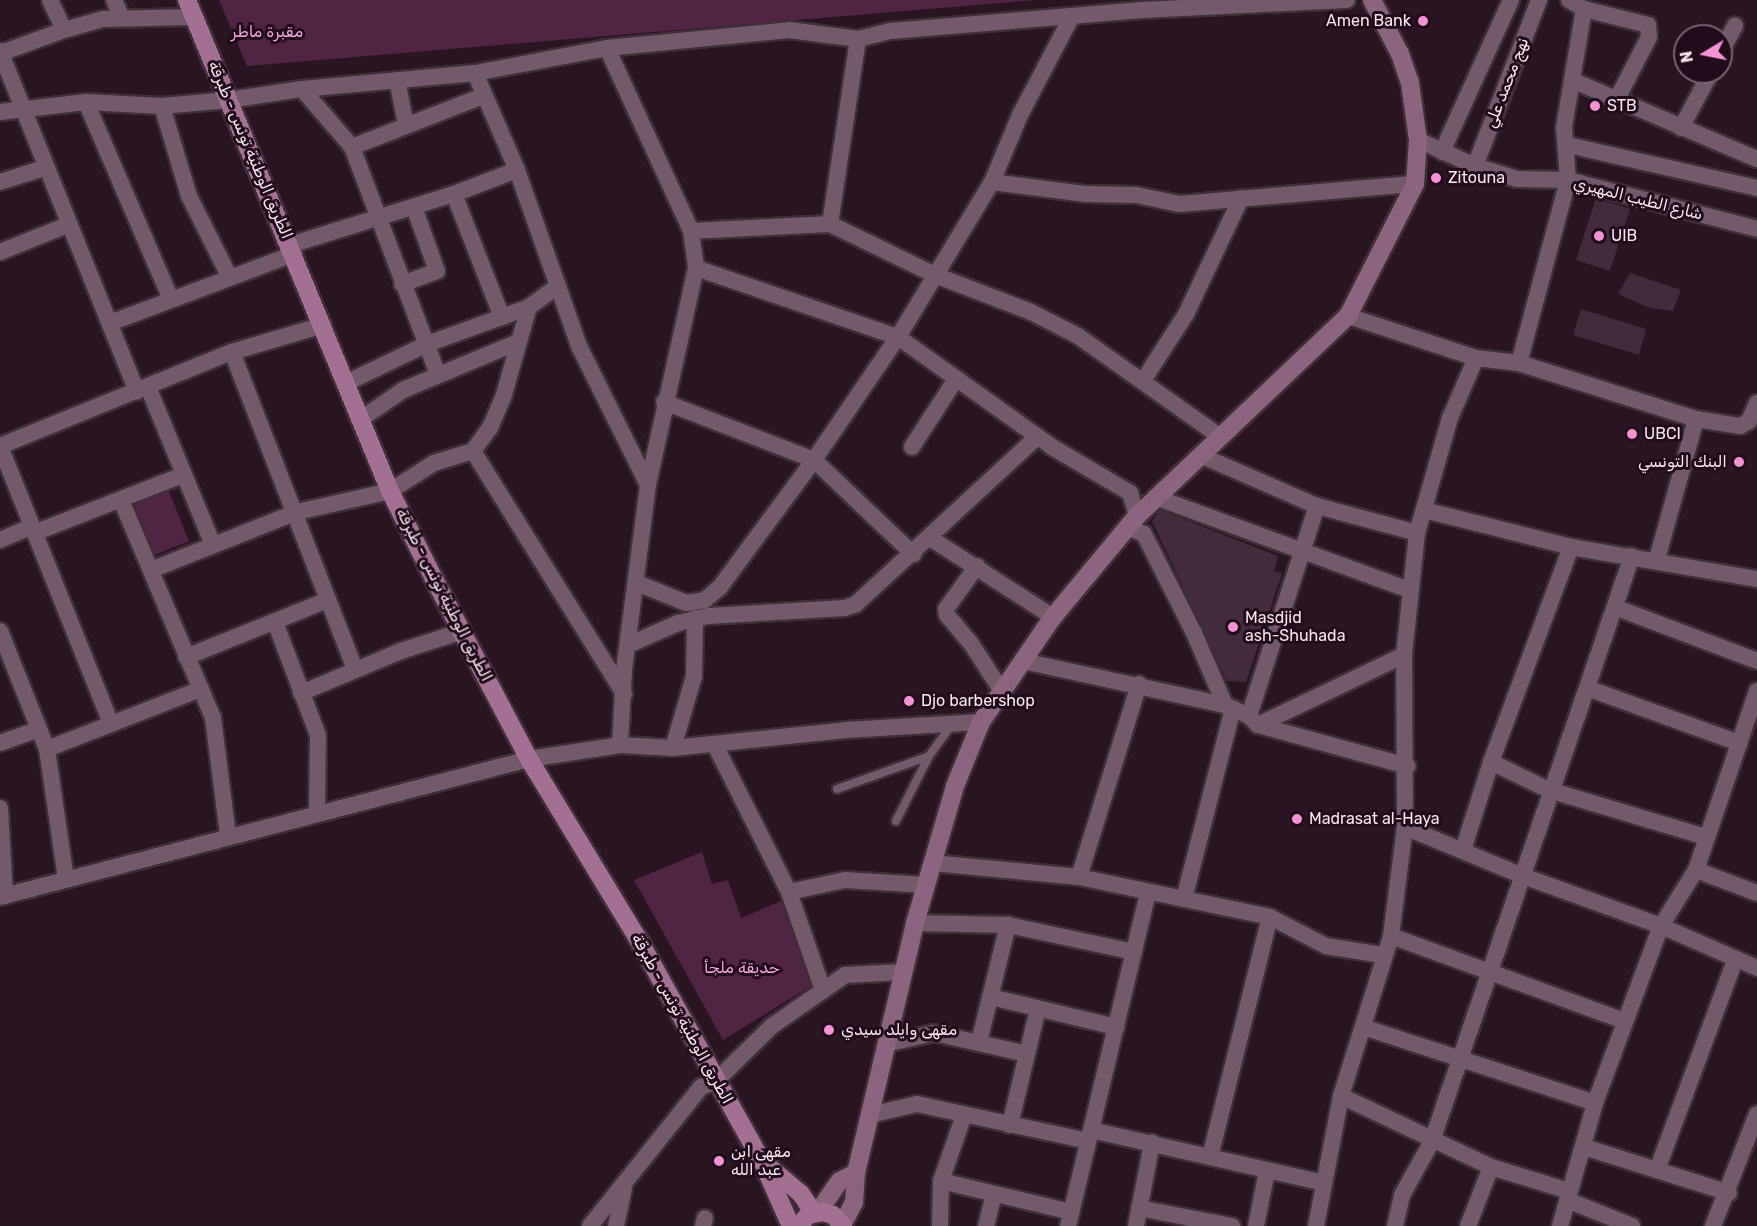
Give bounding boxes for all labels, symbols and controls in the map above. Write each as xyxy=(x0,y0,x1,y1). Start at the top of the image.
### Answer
place label: Amen Bank xyxy=(1326,11,1411,31)
marker: Amen Bank xyxy=(1416,14,1430,28)
park label: مقبرة ماطر xyxy=(231,22,303,42)
north arrow xyxy=(1673,24,1733,84)
street label: نهج محمد علي xyxy=(1481,35,1533,131)
text: N xyxy=(1676,50,1697,64)
street label: الطريق الوطنية تونس - طبرقة xyxy=(204,58,296,242)
place label: STB xyxy=(1607,96,1637,116)
marker: STB xyxy=(1588,99,1602,113)
place label: Zitouna xyxy=(1448,168,1505,188)
marker: Zitouna xyxy=(1429,171,1443,185)
street label: شارع الطيب المهيري xyxy=(1571,174,1705,224)
place label: UIB xyxy=(1611,226,1637,246)
marker: UIB xyxy=(1592,229,1606,243)
place label: UBCI xyxy=(1644,424,1681,444)
marker: UBCI xyxy=(1625,427,1639,441)
place label: البنك التونسي xyxy=(1638,452,1727,472)
marker: البنك التونسي xyxy=(1732,455,1746,469)
street label: الطريق الوطنية تونس - طبرقة xyxy=(392,505,496,685)
place label: Masdjid ash-Shuhada xyxy=(1245,608,1345,646)
marker: Masdjid ash-Shuhada xyxy=(1226,620,1240,634)
place label: Djo barbershop xyxy=(921,691,1035,711)
marker: Djo barbershop xyxy=(902,694,916,708)
place label: Madrasat al-Haya xyxy=(1309,809,1440,829)
marker: Madrasat al-Haya xyxy=(1290,812,1304,826)
street label: الطريق الوطنية تونس - طبرقة xyxy=(627,931,737,1107)
park label: حديقة ملجأ xyxy=(704,958,780,978)
place label: مقهى وايلد سيدي xyxy=(841,1020,957,1040)
marker: مقهى وايلد سيدي xyxy=(822,1023,836,1037)
place label: مقهى ابن عبد الله xyxy=(731,1142,791,1180)
marker: مقهى ابن عبد الله xyxy=(712,1154,726,1168)

